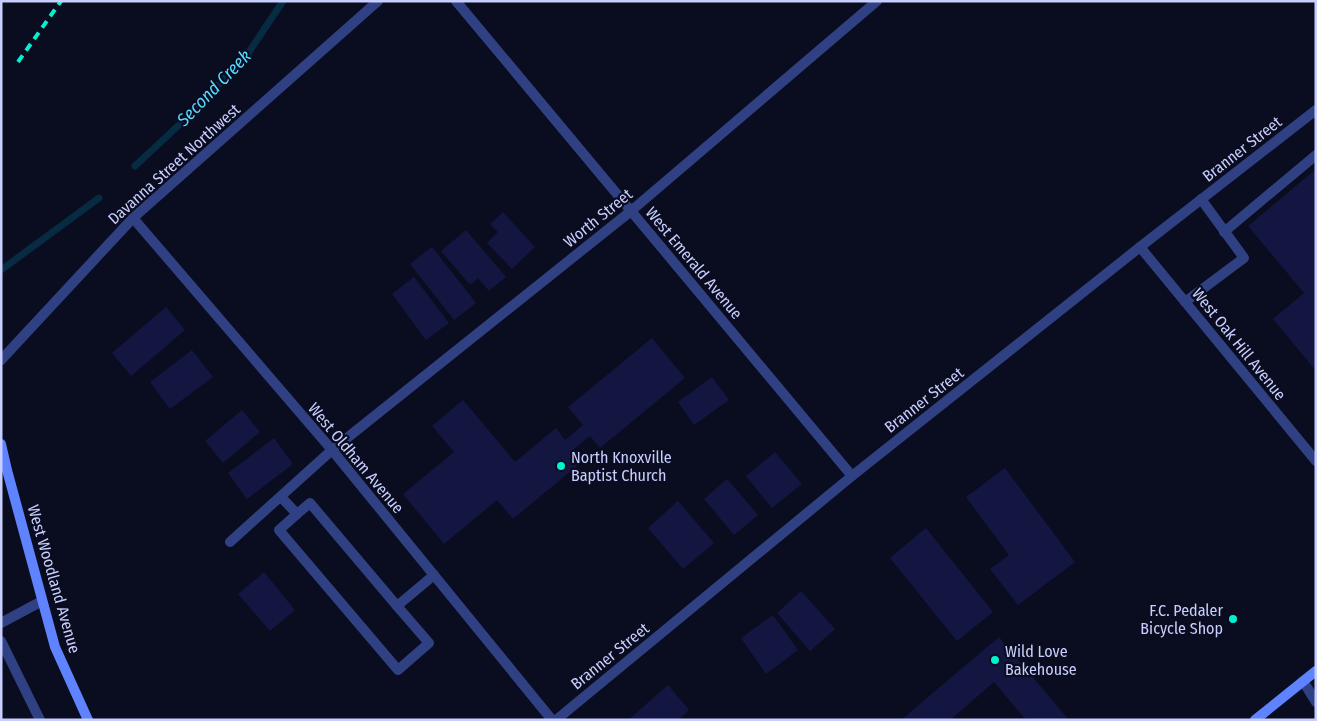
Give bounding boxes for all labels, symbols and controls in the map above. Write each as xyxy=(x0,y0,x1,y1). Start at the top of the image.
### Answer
water label: Second Creek xyxy=(172,45,256,131)
street label: Davanna Street Northwest xyxy=(104,99,244,228)
street label: Branner Street xyxy=(1199,112,1286,186)
street label: Worth Street xyxy=(560,184,637,251)
street label: West Emerald Avenue xyxy=(642,203,746,323)
street label: West Oak Hill Avenue xyxy=(1188,284,1290,404)
street label: Branner Street xyxy=(881,363,968,437)
street label: West Oldham Avenue xyxy=(304,399,408,517)
place label: North Knoxville Baptist Church xyxy=(571,448,672,485)
marker: North Knoxville Baptist Church xyxy=(555,460,567,472)
street label: West Woodland Avenue xyxy=(24,503,84,656)
place label: F.C. Pedaler Bicycle Shop xyxy=(1140,601,1223,638)
marker: F.C. Pedaler Bicycle Shop xyxy=(1227,613,1239,625)
street label: Branner Street xyxy=(567,618,654,693)
place label: Wild Love Bakehouse xyxy=(1005,642,1077,679)
marker: Wild Love Bakehouse xyxy=(989,654,1001,666)

